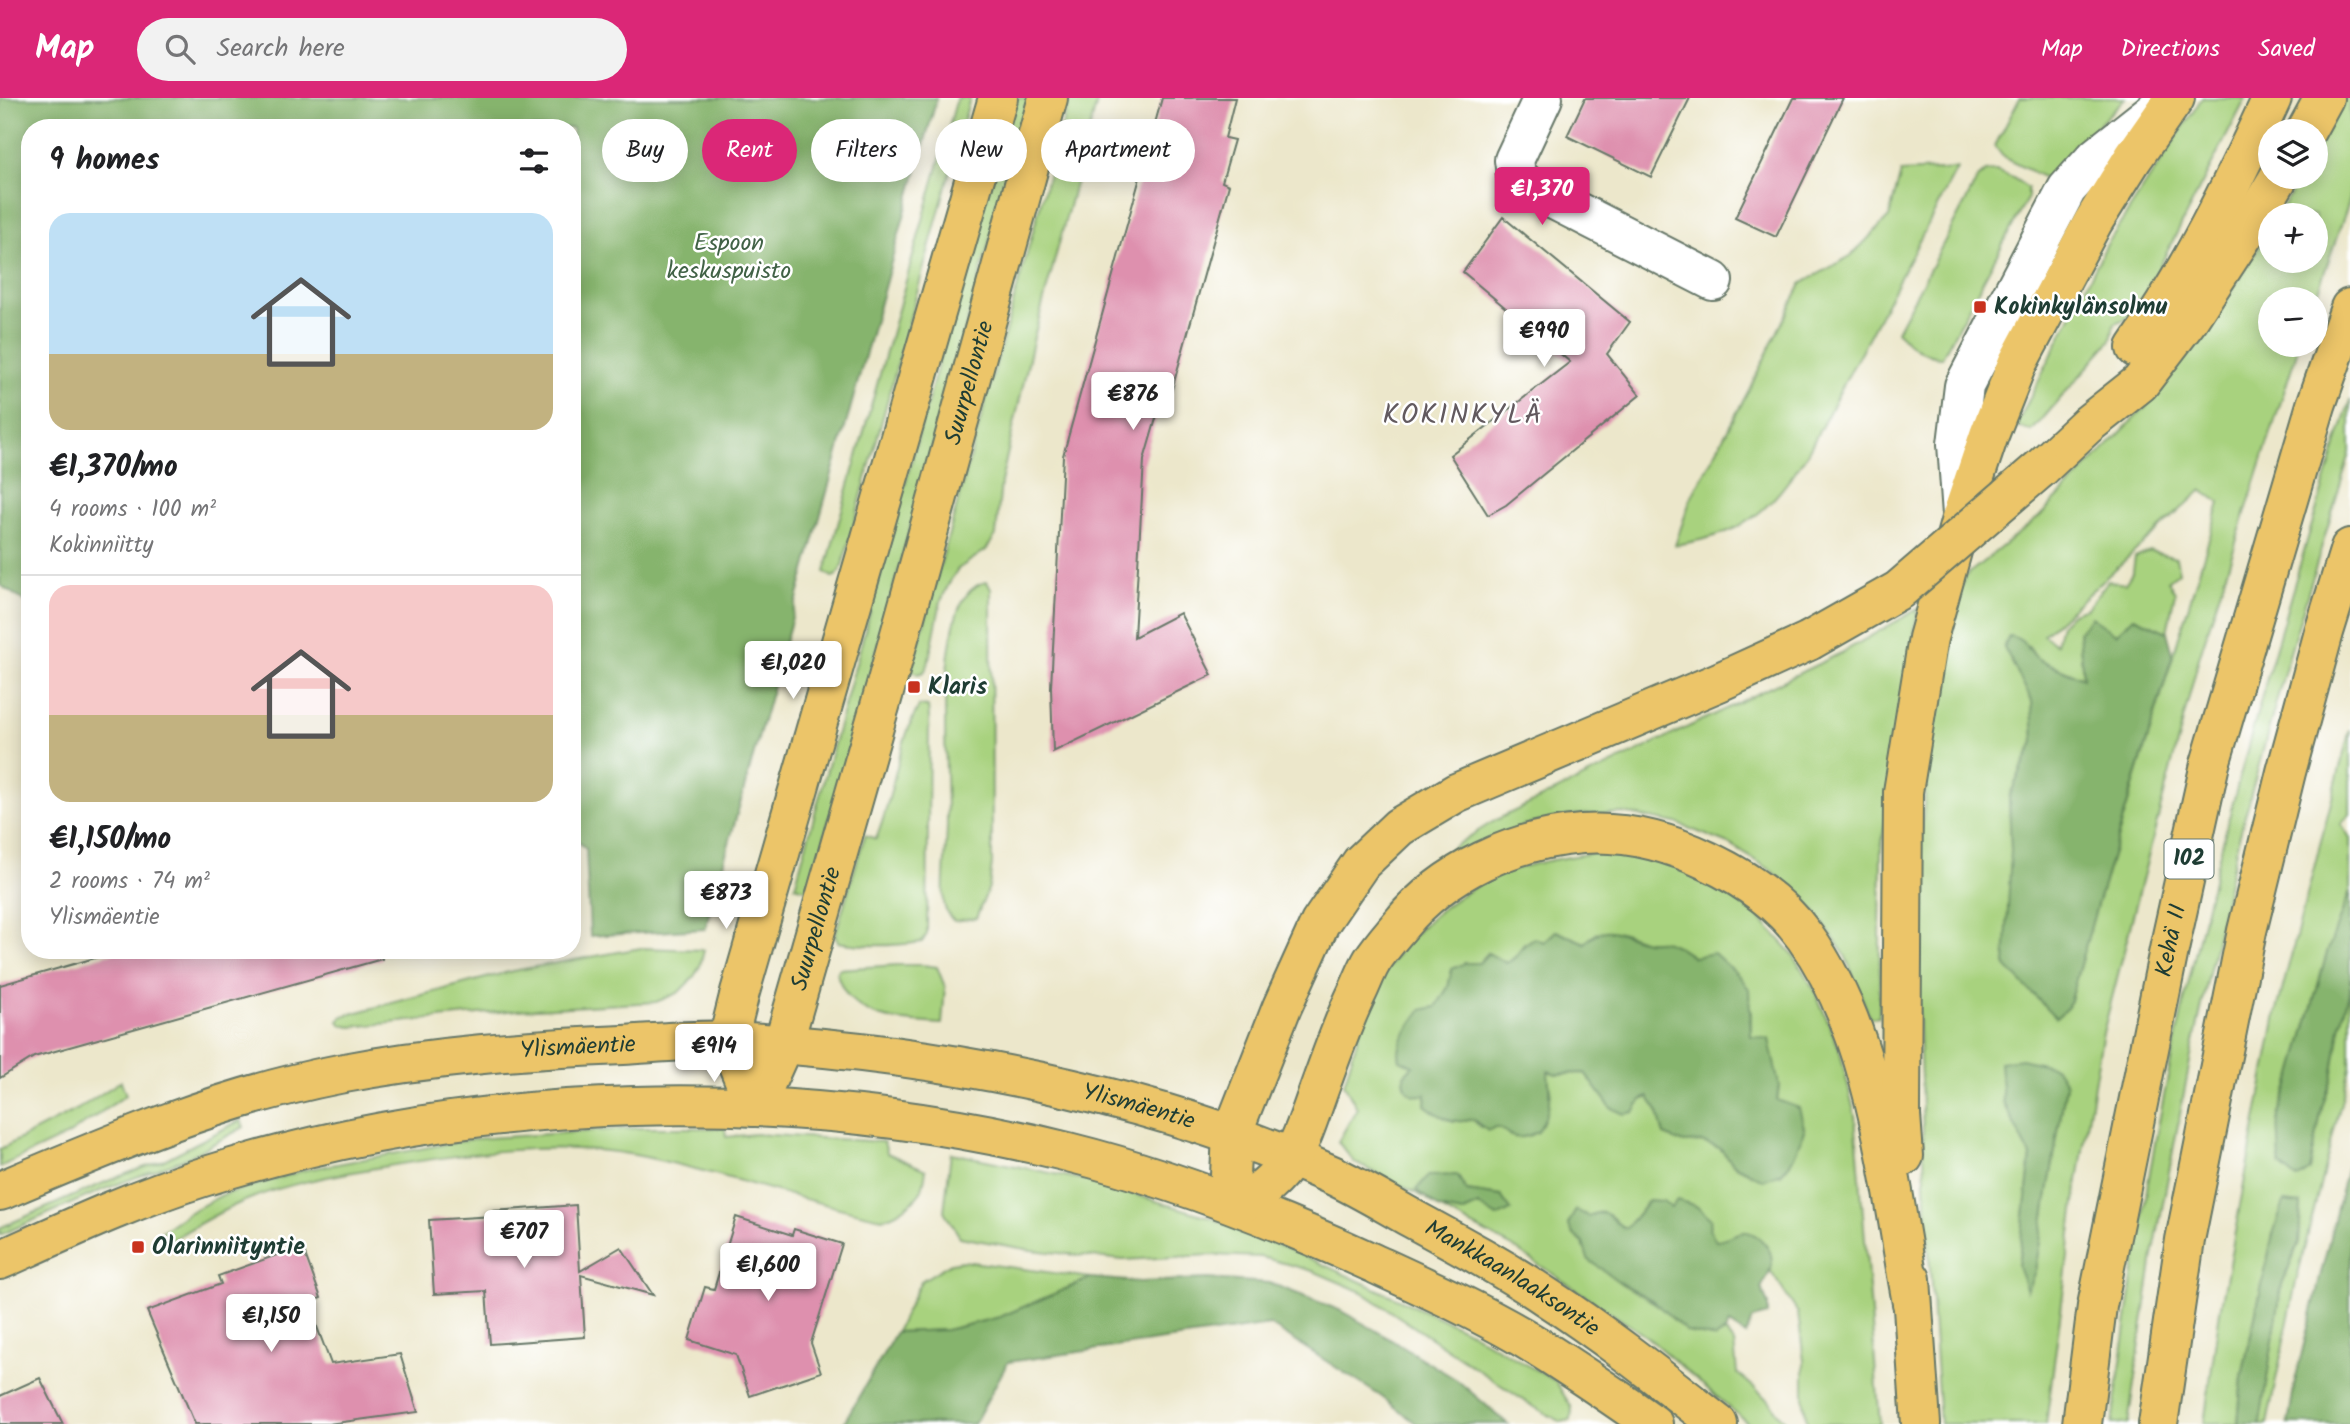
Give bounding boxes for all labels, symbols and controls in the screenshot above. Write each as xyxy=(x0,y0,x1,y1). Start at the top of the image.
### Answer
search box xyxy=(137,18,627,81)
text: Map xyxy=(35,23,95,76)
text: Search here xyxy=(217,28,345,70)
icon: search xyxy=(161,30,199,68)
text: Map xyxy=(2041,30,2083,69)
text: Directions xyxy=(2121,30,2220,69)
text: Saved xyxy=(2258,30,2315,69)
chip: Buy xyxy=(602,119,688,182)
chip: Rent xyxy=(702,119,797,182)
chip: Filters xyxy=(811,119,921,182)
chip: New xyxy=(935,119,1027,182)
chip: Apartment xyxy=(1041,119,1195,182)
map controls xyxy=(2258,119,2328,357)
button: layers xyxy=(2258,119,2328,189)
text: 9 homes xyxy=(49,137,160,185)
icon: filters xyxy=(515,142,553,180)
pin: €1,370 xyxy=(1485,167,1599,227)
text: €1,370 xyxy=(1511,172,1573,208)
button: + xyxy=(2258,203,2328,273)
park label: Espoon keskuspuisto xyxy=(667,224,791,291)
icon: home xyxy=(238,259,364,385)
button: − xyxy=(2258,287,2328,357)
place label: Kokinkylänsolmu xyxy=(1994,288,2167,327)
marker: Kokinkylänsolmu xyxy=(1972,299,1988,315)
pin: €990 xyxy=(1503,310,1585,369)
text: €990 xyxy=(1519,314,1569,350)
street label: Suurpellontie xyxy=(934,316,1005,449)
pin: €876 xyxy=(1092,372,1174,432)
text: €876 xyxy=(1107,377,1159,413)
district label: KOKINKYLÄ xyxy=(1383,393,1543,438)
text: €1,370/mo xyxy=(49,444,178,492)
text: 4 rooms · 100 m² xyxy=(49,492,216,528)
text: Kokinniitty xyxy=(49,528,153,564)
icon: home xyxy=(238,631,364,757)
pin: €1,020 xyxy=(736,642,850,701)
text: €1,020 xyxy=(761,646,825,682)
place label: Klaris xyxy=(928,668,987,707)
marker: Klaris xyxy=(906,679,922,695)
text: €1,150/mo xyxy=(49,816,171,864)
road number: 102 xyxy=(2164,839,2214,878)
street label: Suurpellontie xyxy=(780,862,853,995)
text: 2 rooms · 74 m² xyxy=(49,864,210,900)
pin: €873 xyxy=(685,872,767,931)
text: €873 xyxy=(700,876,752,912)
text: Ylismäentie xyxy=(49,900,160,936)
street label: Kehä II xyxy=(2145,900,2198,980)
pin: €914 xyxy=(673,1024,755,1084)
street label: Ylismäentie xyxy=(519,1025,637,1070)
text: €914 xyxy=(691,1029,737,1065)
street label: Ylismäentie xyxy=(1078,1072,1200,1141)
street label: Mankkaanlaaksontie xyxy=(1417,1209,1608,1347)
pin: €707 xyxy=(483,1210,565,1270)
text: €707 xyxy=(500,1215,548,1251)
place label: Olarinniityntie xyxy=(152,1228,305,1267)
marker: Olarinniityntie xyxy=(130,1239,146,1255)
pin: €1,600 xyxy=(711,1244,825,1303)
text: €1,600 xyxy=(736,1248,800,1284)
pin: €1,150 xyxy=(214,1294,328,1354)
text: €1,150 xyxy=(242,1299,300,1335)

